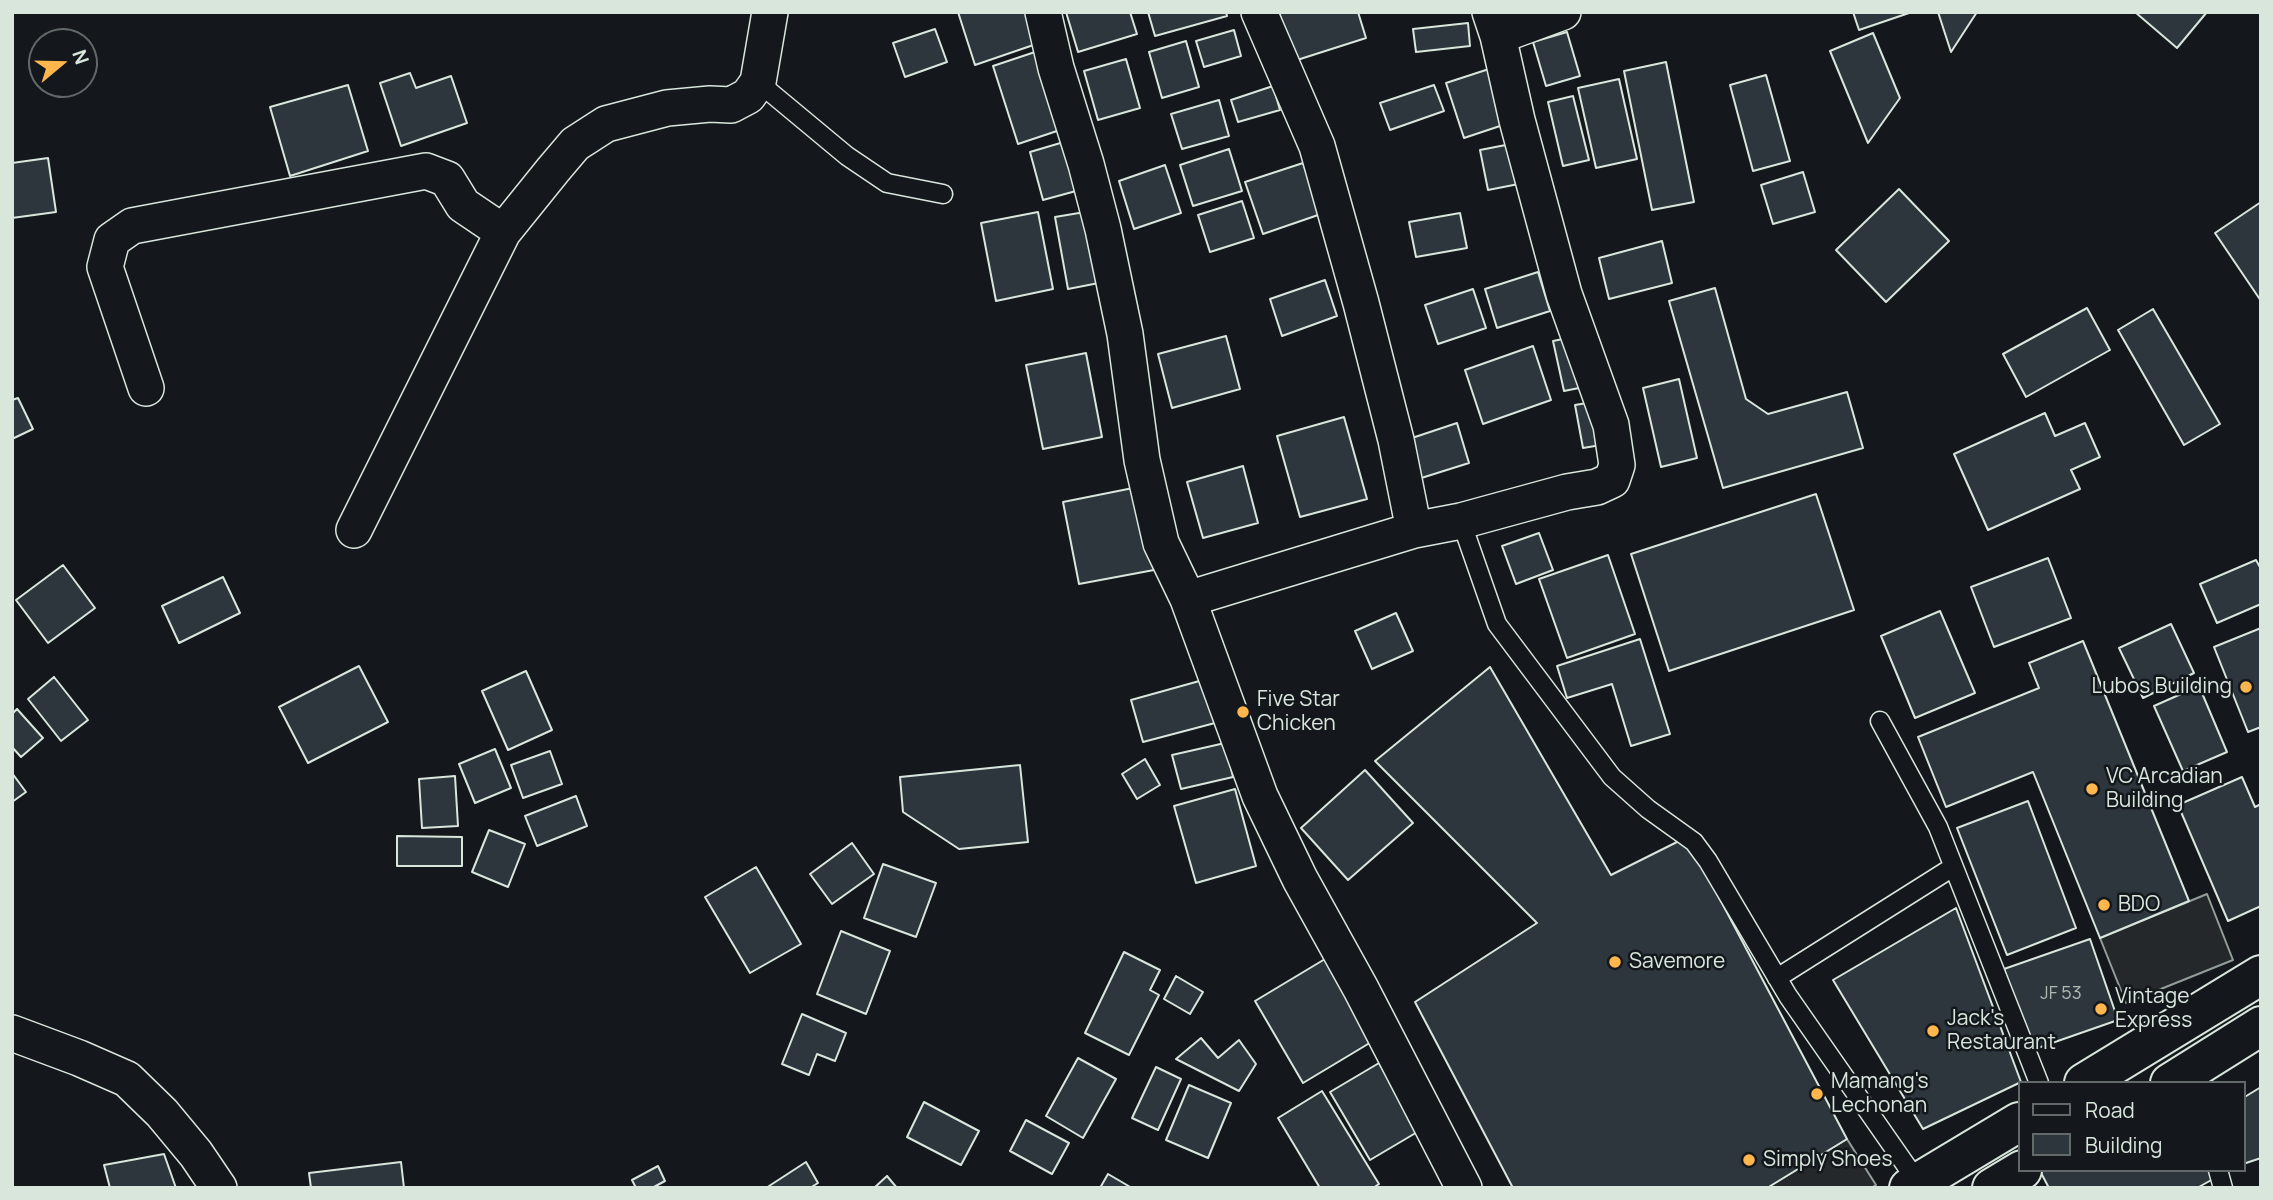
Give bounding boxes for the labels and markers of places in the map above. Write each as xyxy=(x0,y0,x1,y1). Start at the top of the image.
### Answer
place label: Lubos Building xyxy=(2091,674,2232,700)
marker: Lubos Building xyxy=(2238,679,2254,695)
place label: Five Star Chicken xyxy=(1257,687,1340,737)
marker: Five Star Chicken xyxy=(1235,704,1251,720)
place label: VC Arcadian Building xyxy=(2106,764,2223,814)
marker: VC Arcadian Building xyxy=(2084,781,2100,797)
place label: BDO xyxy=(2118,892,2160,918)
marker: BDO xyxy=(2096,897,2112,913)
place label: Savemore xyxy=(1629,949,1725,975)
marker: Savemore xyxy=(1607,954,1623,970)
place label: Vintage Express xyxy=(2115,984,2192,1034)
marker: Vintage Express xyxy=(2093,1001,2109,1017)
place label: Jack's Restaurant xyxy=(1947,1006,2056,1056)
marker: Jack's Restaurant xyxy=(1925,1023,1941,1039)
place label: Mamang's Lechonan xyxy=(1831,1069,1929,1119)
marker: Mamang's Lechonan xyxy=(1809,1086,1825,1102)
place label: Simply Shoes xyxy=(1763,1147,1892,1173)
marker: Simply Shoes xyxy=(1741,1152,1757,1168)

